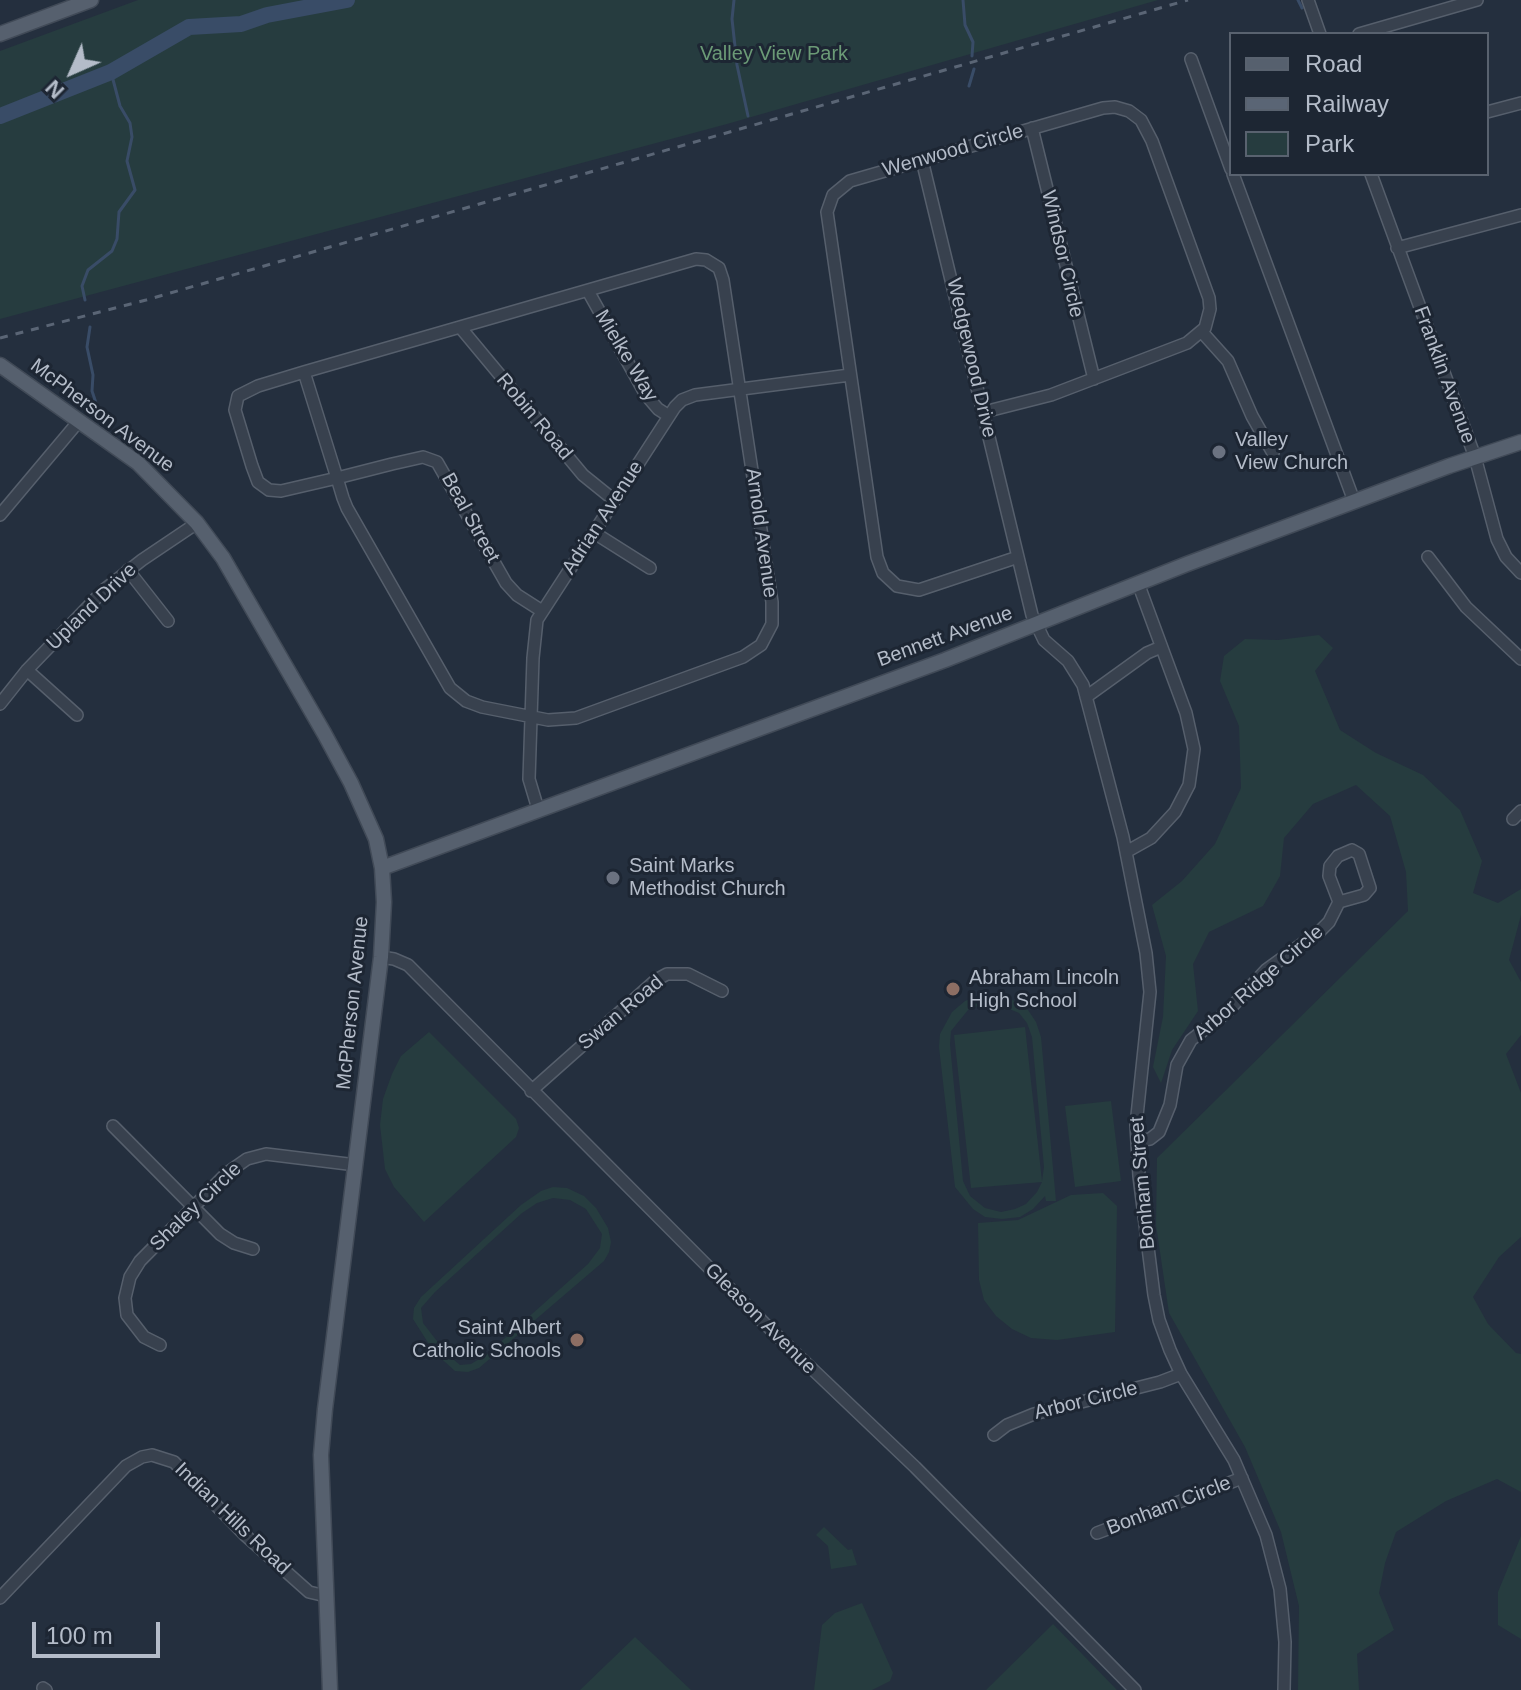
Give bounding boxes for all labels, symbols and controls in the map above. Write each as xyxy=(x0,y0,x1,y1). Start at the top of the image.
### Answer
north arrow xyxy=(32,32,112,112)
legend xyxy=(1229,32,1489,176)
park label: Valley View Park xyxy=(700,42,848,66)
text: Road xyxy=(1305,50,1362,77)
text: N xyxy=(40,75,69,104)
text: Railway xyxy=(1305,90,1389,117)
street label: Wenwood Circle xyxy=(880,119,1026,183)
text: Park xyxy=(1305,130,1354,157)
street label: Windsor Circle xyxy=(1036,188,1088,320)
street label: Wedgewood Drive xyxy=(941,276,1001,440)
street label: Franklin Avenue xyxy=(1408,303,1480,447)
street label: Mielke Way xyxy=(589,306,663,406)
street label: McPherson Avenue xyxy=(25,354,179,478)
street label: Robin Road xyxy=(491,369,577,465)
place label: Valley View Church xyxy=(1235,428,1348,475)
marker: Valley View Church xyxy=(1210,443,1228,461)
street label: Adrian Avenue xyxy=(557,457,649,579)
street label: Arnold Avenue xyxy=(740,467,782,599)
street label: Beal Street xyxy=(436,469,504,567)
street label: Upland Drive xyxy=(42,558,142,656)
street label: Bennett Avenue xyxy=(874,601,1016,673)
place label: Saint Marks Methodist Church xyxy=(629,854,786,901)
marker: Saint Marks Methodist Church xyxy=(604,869,622,887)
street label: McPherson Avenue xyxy=(332,915,374,1091)
street label: Arbor Ridge Circle xyxy=(1189,920,1329,1046)
place label: Abraham Lincoln High School xyxy=(969,966,1119,1013)
street label: Swan Road xyxy=(574,971,668,1055)
marker: Abraham Lincoln High School xyxy=(944,980,962,998)
street label: Bonham Street xyxy=(1125,1116,1161,1250)
street label: Shaley Circle xyxy=(145,1157,247,1257)
street label: Gleason Avenue xyxy=(699,1258,821,1380)
place label: Saint Albert Catholic Schools xyxy=(412,1316,561,1363)
marker: Saint Albert Catholic Schools xyxy=(568,1331,586,1349)
street label: Arbor Circle xyxy=(1032,1377,1140,1425)
street label: Indian Hills Road xyxy=(169,1458,295,1580)
street label: Bonham Circle xyxy=(1103,1471,1235,1541)
scale bar xyxy=(36,1606,164,1656)
text: 100 m xyxy=(46,1622,113,1649)

